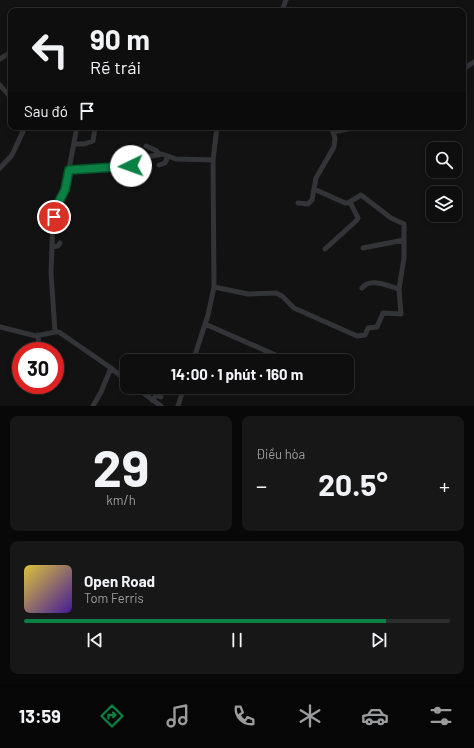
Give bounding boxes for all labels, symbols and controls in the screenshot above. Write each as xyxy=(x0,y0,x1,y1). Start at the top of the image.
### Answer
text: 90 m xyxy=(90,22,150,56)
icon: left xyxy=(24,24,76,76)
text: Rẽ trái xyxy=(90,56,141,78)
icon: arrive xyxy=(76,100,98,122)
text: Sau đó xyxy=(24,102,68,120)
map controls xyxy=(426,142,462,222)
button: search xyxy=(426,142,462,178)
position arrow xyxy=(110,145,152,187)
button: layers xyxy=(426,186,462,222)
pin xyxy=(37,200,71,234)
icon: arrive xyxy=(43,206,65,228)
speed limit sign: 30 xyxy=(12,342,64,394)
text: 14:00 · 1 phút · 160 m xyxy=(171,365,303,383)
text: 29 xyxy=(93,435,149,497)
text: Điều hòa xyxy=(256,446,305,462)
text: 20.5° xyxy=(318,466,388,502)
text: − xyxy=(256,472,267,498)
text: + xyxy=(439,472,450,498)
text: km/h xyxy=(106,492,136,508)
text: Open Road xyxy=(84,572,155,590)
text: Tom Ferris xyxy=(84,590,144,606)
icon: previous xyxy=(84,629,106,651)
icon: pause xyxy=(226,629,248,651)
icon: next xyxy=(368,629,390,651)
icon: directions xyxy=(98,702,126,730)
icon: music xyxy=(164,702,192,730)
icon: phone xyxy=(230,702,258,730)
icon: climate xyxy=(296,702,324,730)
icon: car xyxy=(361,702,389,730)
icon: filters xyxy=(427,702,455,730)
text: 13:59 xyxy=(19,705,61,727)

